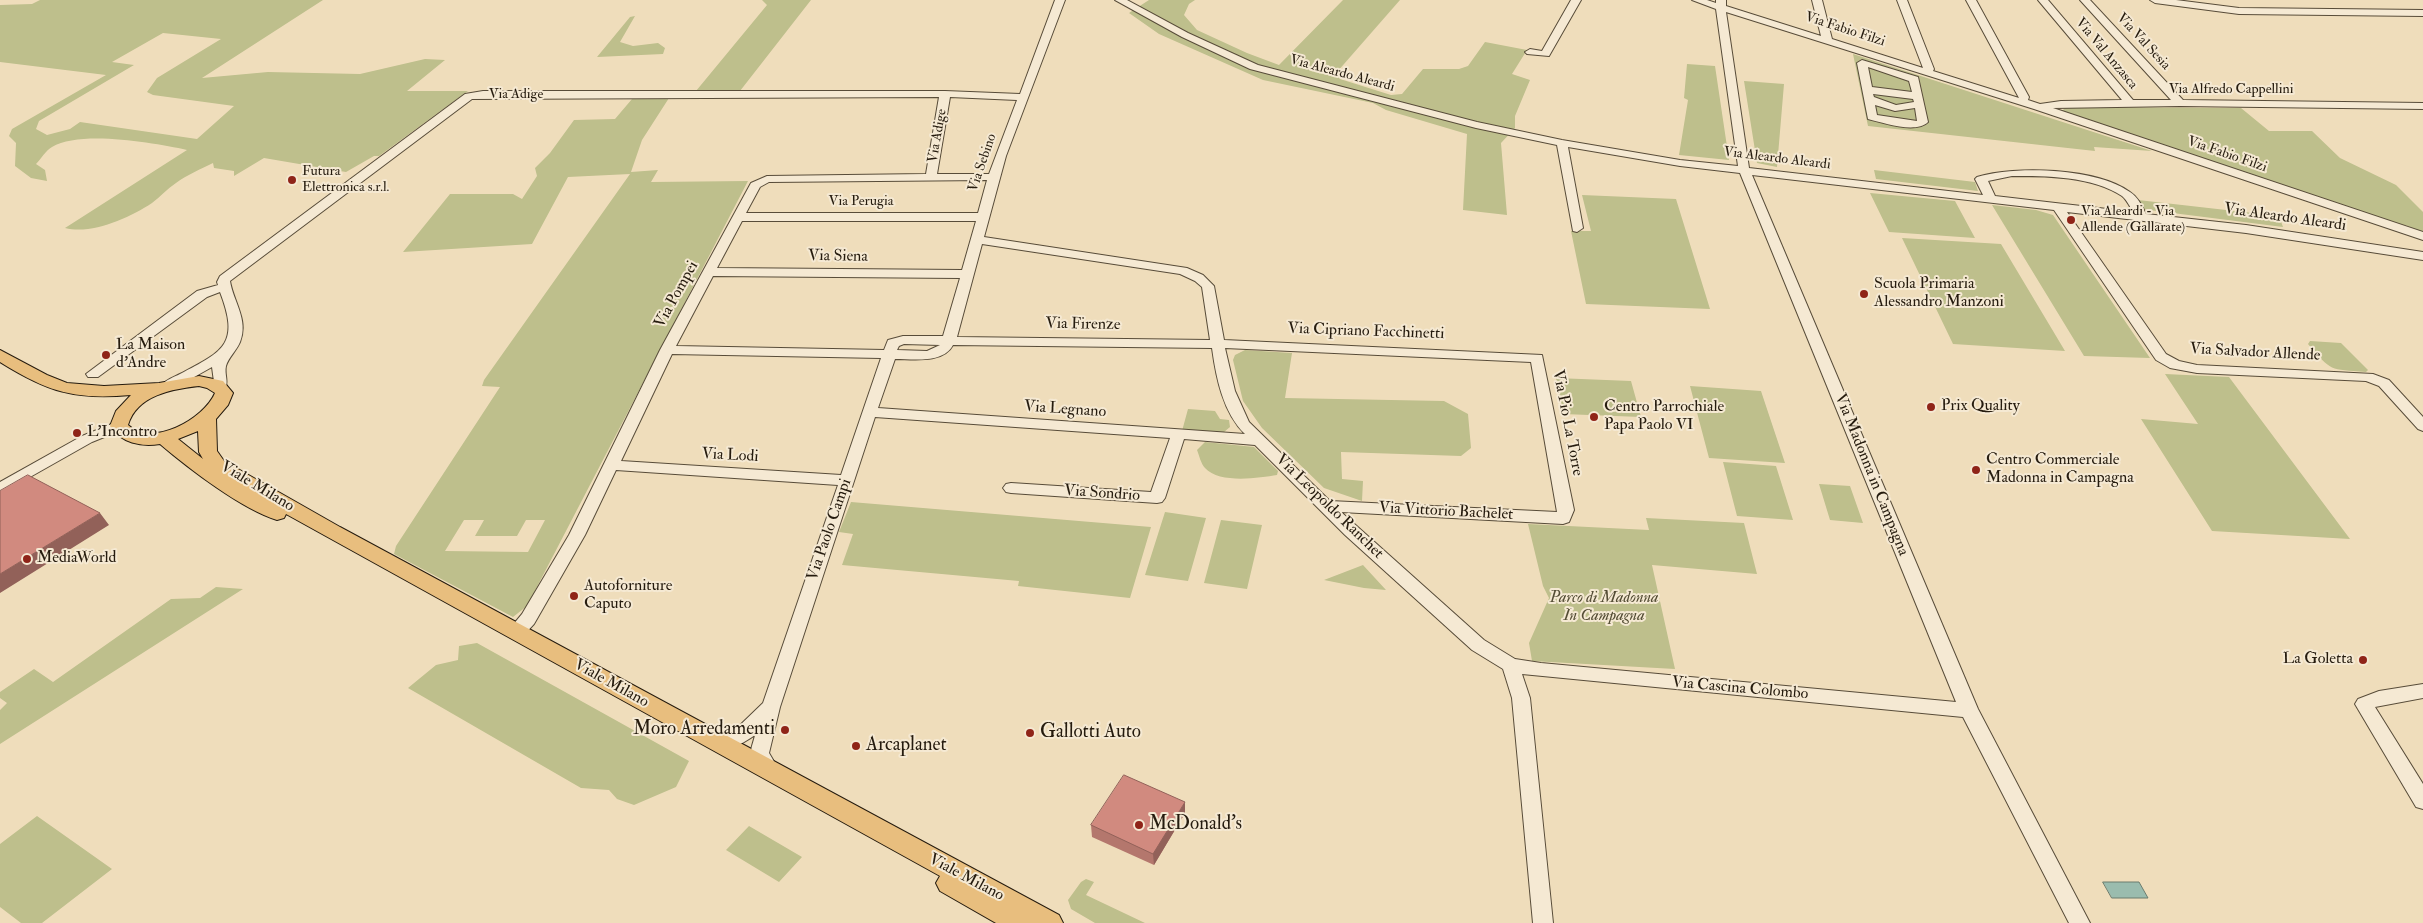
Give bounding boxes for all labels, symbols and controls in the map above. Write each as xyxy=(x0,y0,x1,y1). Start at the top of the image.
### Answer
street label: Via Fabio Filzi xyxy=(1803,9,1887,51)
street label: Via Val Sesia xyxy=(2113,10,2173,74)
street label: Via Val Anzasca xyxy=(2071,15,2141,93)
street label: Via Aleardo Aleardi xyxy=(1288,52,1396,96)
street label: Via Alfredo Cappellini xyxy=(2169,82,2293,98)
street label: Via Adige xyxy=(489,87,543,103)
street label: Via Adige xyxy=(925,108,951,164)
street label: Via Sebino xyxy=(965,132,1001,194)
street label: Via Fabio Filzi xyxy=(2185,134,2269,176)
street label: Via Aleardo Aleardi xyxy=(1722,144,1832,174)
place label: Futura Elettronica s.r.l. xyxy=(302,164,389,196)
marker: Futura Elettronica s.r.l. xyxy=(286,174,298,186)
street label: Via Perugia xyxy=(829,194,893,210)
street label: Via Aleardo Aleardi xyxy=(2223,200,2347,236)
place label: Via Aleardi - Via Allende (Gallarate) xyxy=(2081,204,2185,236)
marker: Via Aleardi - Via Allende (Gallarate) xyxy=(2065,214,2077,226)
street label: Via Siena xyxy=(808,247,868,267)
street label: Via Pompei xyxy=(651,258,703,332)
place label: Scuola Primaria Alessandro Manzoni xyxy=(1874,275,2004,313)
marker: Scuola Primaria Alessandro Manzoni xyxy=(1858,288,1870,300)
street label: Via Firenze xyxy=(1045,315,1121,335)
street label: Via Cipriano Facchinetti xyxy=(1287,320,1445,344)
place label: La Maison d'Andre xyxy=(116,336,185,374)
street label: Via Salvador Allende xyxy=(2189,340,2321,366)
marker: La Maison d'Andre xyxy=(100,349,112,361)
street label: Via Pio La Torre xyxy=(1547,368,1587,478)
street label: Via Madonna in Campagna xyxy=(1830,391,1912,559)
place label: Prix Quality xyxy=(1941,397,2020,417)
street label: Via Legnano xyxy=(1023,398,1107,422)
place label: Centro Parrochiale Papa Paolo VI xyxy=(1604,398,1724,436)
marker: Prix Quality xyxy=(1925,401,1937,413)
marker: Centro Parrochiale Papa Paolo VI xyxy=(1588,411,1600,423)
place label: L'Incontro xyxy=(87,423,157,443)
marker: L'Incontro xyxy=(71,427,83,439)
street label: Via Lodi xyxy=(701,445,759,467)
street label: Via Leopoldo Ranchet xyxy=(1271,450,1387,564)
place label: Centro Commerciale Madonna in Campagna xyxy=(1986,451,2134,489)
street label: Viale Milano xyxy=(217,458,297,516)
marker: Centro Commerciale Madonna in Campagna xyxy=(1970,464,1982,476)
street label: Via Paolo Campi xyxy=(804,476,856,584)
street label: Via Sondrio xyxy=(1063,482,1141,506)
street label: Via Vittorio Bachelet xyxy=(1378,499,1514,525)
place label: MediaWorld xyxy=(37,549,116,569)
marker: MediaWorld xyxy=(21,553,33,565)
place label: Autoforniture Caputo xyxy=(584,577,672,615)
park label: Parco di Madonna In Campagna xyxy=(1550,589,1658,627)
marker: Autoforniture Caputo xyxy=(568,590,580,602)
place label: La Goletta xyxy=(2283,650,2353,670)
marker: La Goletta xyxy=(2357,654,2369,666)
street label: Viale Milano xyxy=(570,656,652,712)
street label: Via Cascina Colombo xyxy=(1671,673,1809,705)
place label: Moro Arredamenti xyxy=(633,719,775,741)
place label: Gallotti Auto xyxy=(1040,722,1141,744)
marker: Moro Arredamenti xyxy=(779,724,791,736)
marker: Gallotti Auto xyxy=(1024,727,1036,739)
place label: Arcaplanet xyxy=(866,735,947,757)
marker: Arcaplanet xyxy=(850,740,862,752)
place label: McDonald's xyxy=(1149,814,1242,836)
marker: McDonald's xyxy=(1133,819,1145,831)
street label: Viale Milano xyxy=(925,850,1007,906)

